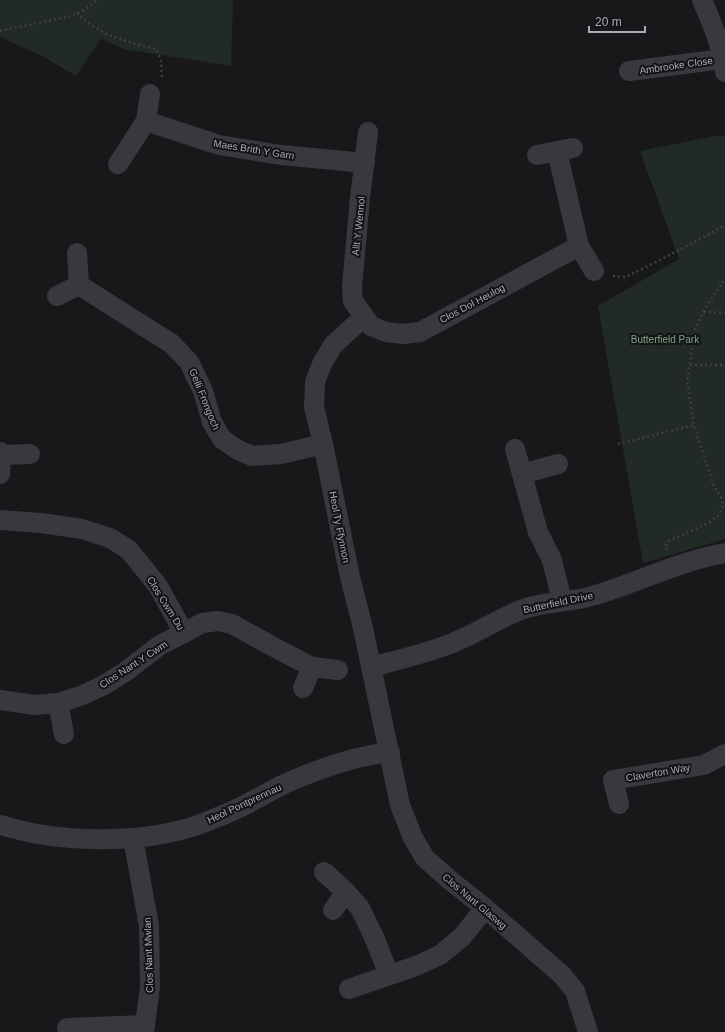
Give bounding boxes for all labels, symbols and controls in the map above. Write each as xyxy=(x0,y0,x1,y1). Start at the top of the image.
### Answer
scale bar xyxy=(589,8,645,34)
text: 20 m xyxy=(595,15,622,29)
street label: Ambrooke Close xyxy=(639,55,714,76)
street label: Maes Brith Y Garn xyxy=(213,138,295,161)
street label: Allt Y Wennol xyxy=(350,196,367,256)
street label: Clos Dol Heulog xyxy=(438,282,507,325)
park label: Butterfield Park xyxy=(631,334,700,345)
street label: Gelli Frongoch xyxy=(187,367,222,431)
street label: Heol Ty Ffynnon xyxy=(327,490,352,564)
street label: Clos Cwm Du xyxy=(145,574,186,632)
street label: Butterfield Drive xyxy=(522,590,594,615)
street label: Clos Nant Y Cwm xyxy=(97,638,169,690)
street label: Claverton Way xyxy=(625,761,691,784)
street label: Heol Pontprennau xyxy=(205,781,283,825)
street label: Clos Nant Glaswg xyxy=(440,871,509,931)
street label: Clos Nant Mwlan xyxy=(142,917,155,993)

